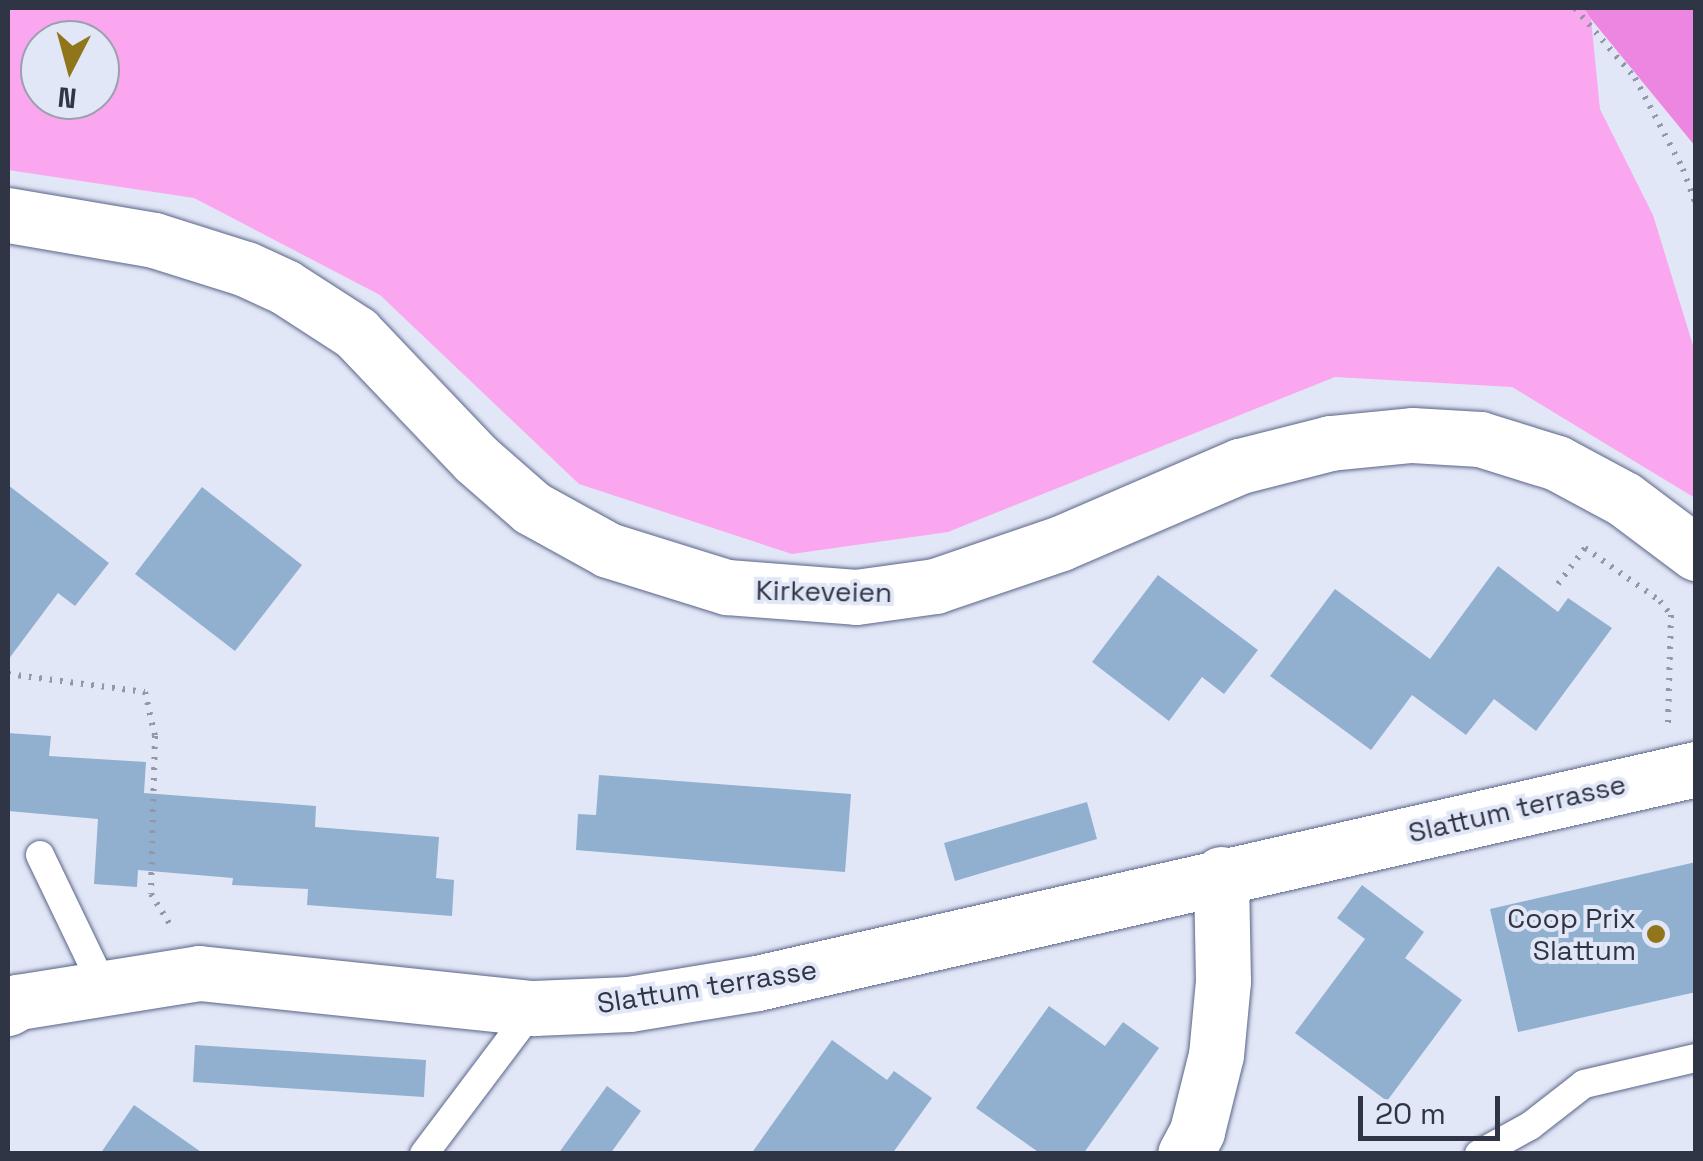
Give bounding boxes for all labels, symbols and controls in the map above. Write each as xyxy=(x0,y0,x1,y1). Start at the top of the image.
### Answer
north arrow xyxy=(20,20,120,120)
text: N xyxy=(56,79,78,117)
street label: Kirkeveien xyxy=(755,573,893,609)
street label: Slattum terrasse xyxy=(1405,767,1629,849)
place label: Coop Prix Slattum xyxy=(1507,901,1636,967)
marker: Coop Prix Slattum xyxy=(1645,923,1667,945)
street label: Slattum terrasse xyxy=(595,952,819,1020)
scale bar xyxy=(1363,1076,1506,1138)
text: 20 m xyxy=(1375,1094,1446,1133)

